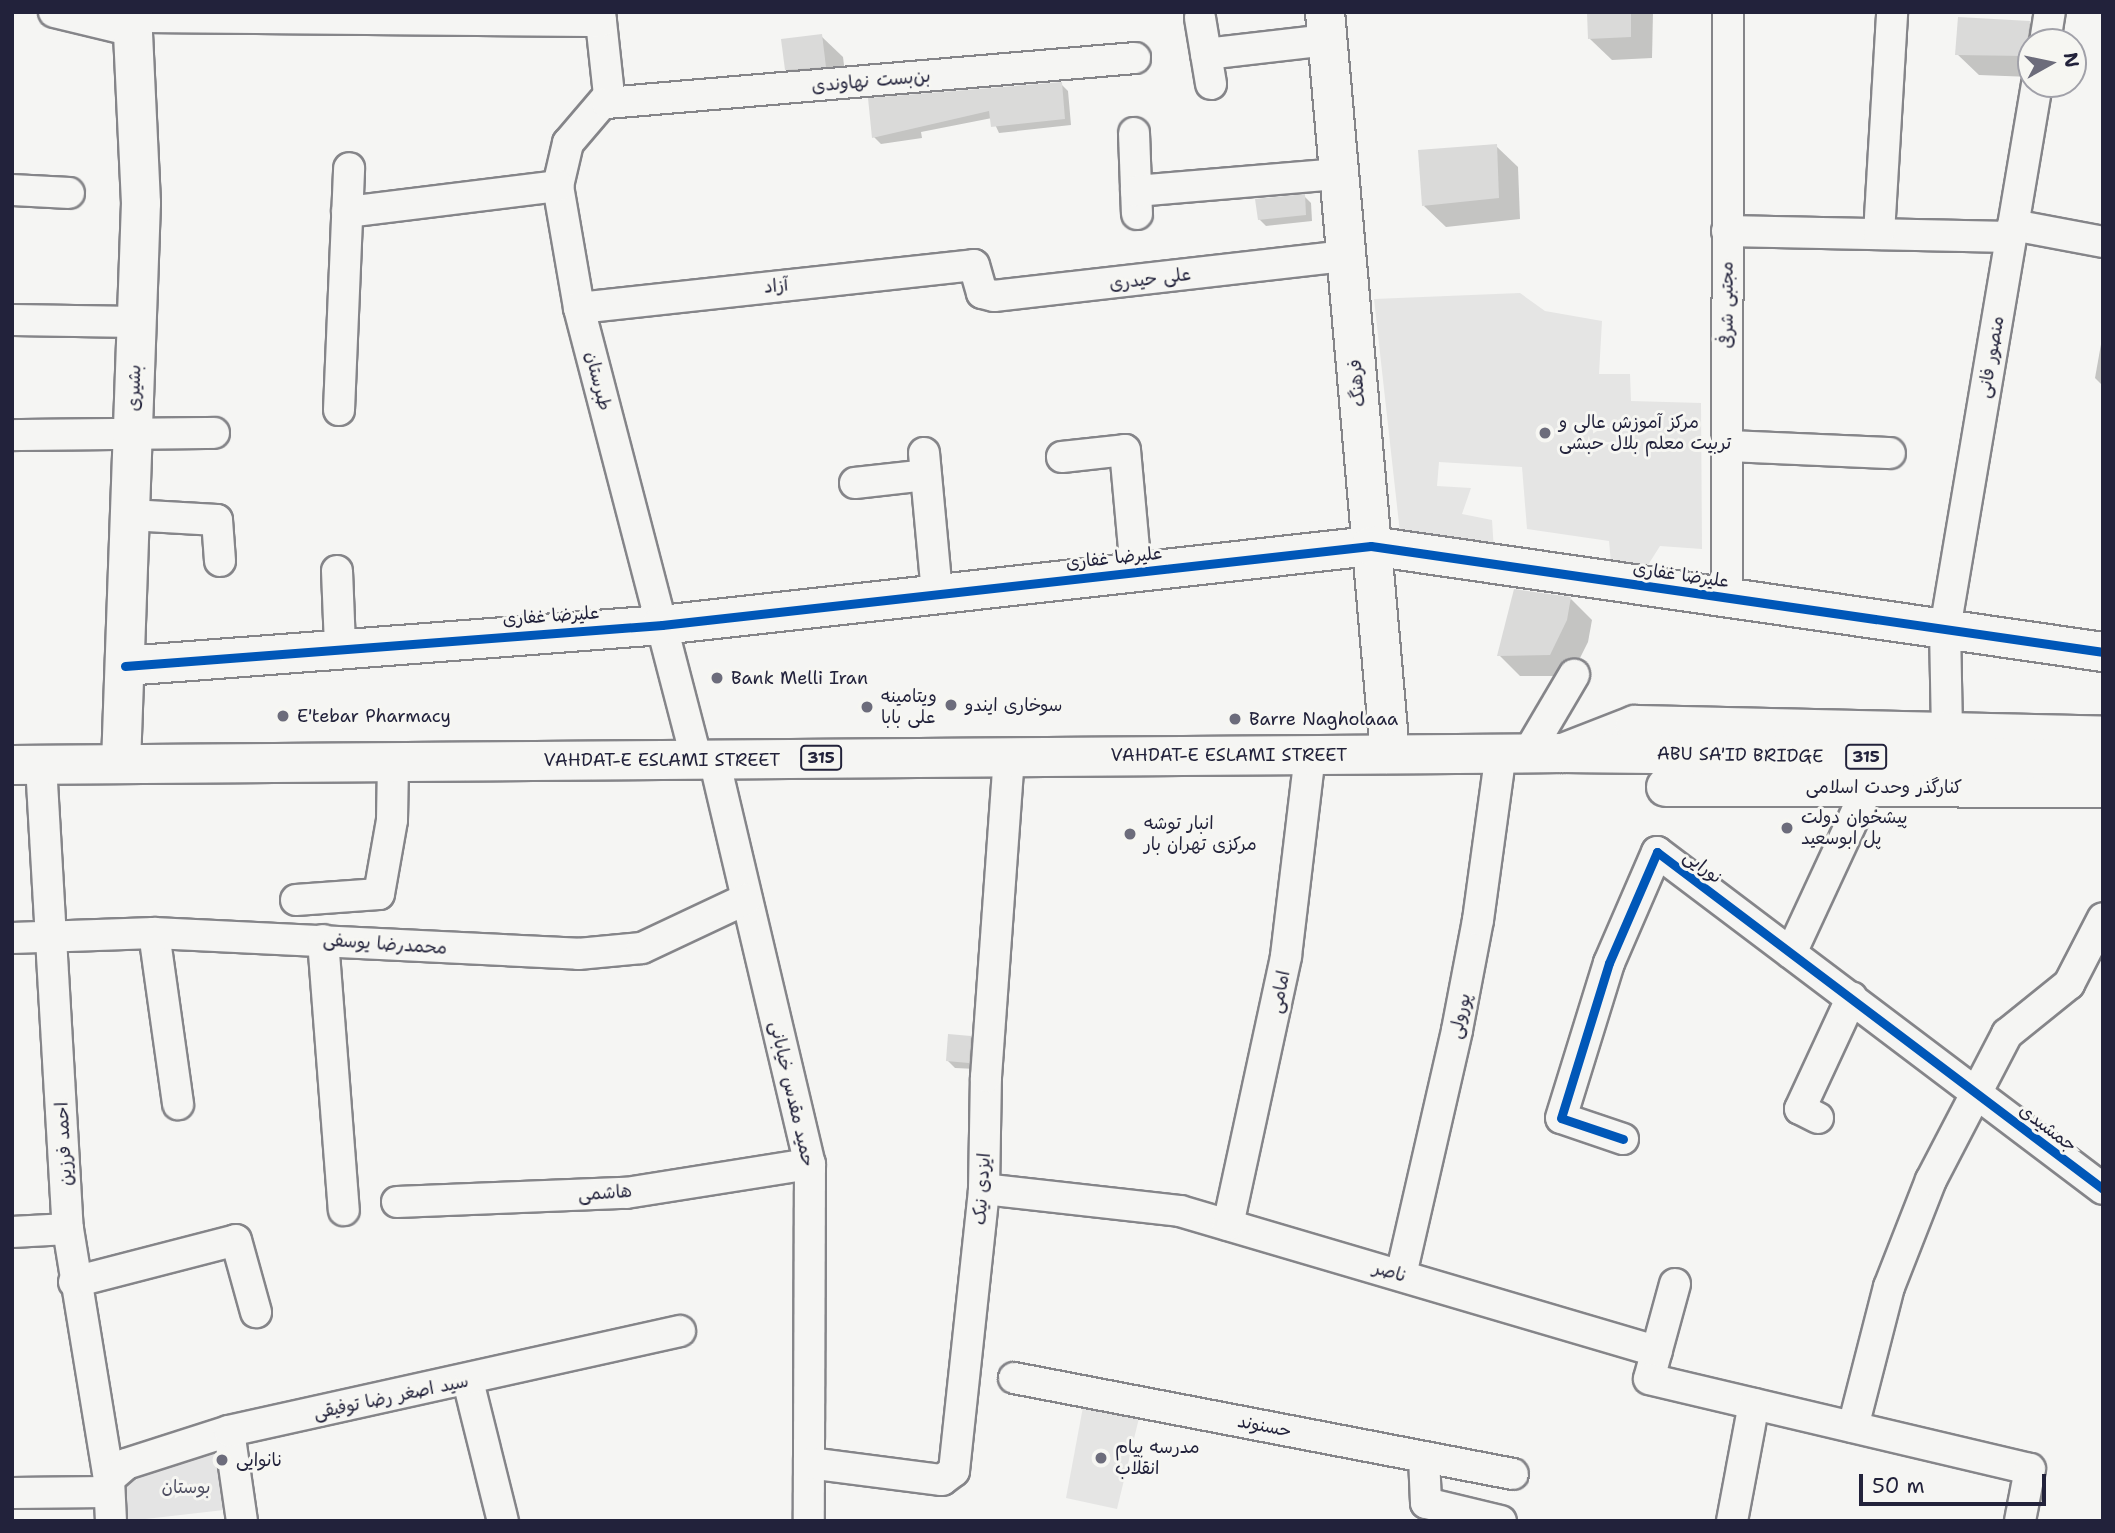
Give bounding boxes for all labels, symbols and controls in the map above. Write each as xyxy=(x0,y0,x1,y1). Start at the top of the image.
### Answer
north arrow xyxy=(2017,28,2087,98)
text: N xyxy=(2058,51,2085,69)
street label: بن‌بست نهاوندی xyxy=(811,65,931,97)
street label: مجتبی شرفی xyxy=(1716,261,1738,349)
street label: علی حیدری xyxy=(1108,263,1192,295)
street label: آزاد xyxy=(763,274,789,298)
street label: منصور فانی xyxy=(1973,314,2009,400)
street label: طبرستان xyxy=(580,349,616,413)
street label: فرهنگ xyxy=(1344,358,1370,408)
street label: بشیری xyxy=(122,364,146,412)
place label: مرکز آموزش عالی و تربیت معلم بلال حبشی xyxy=(1559,412,1731,454)
marker: مرکز آموزش عالی و تربیت معلم بلال حبشی xyxy=(1537,425,1553,441)
street label: علیرضا غفاری xyxy=(1065,542,1163,574)
street label: علیرضا غفاری xyxy=(1632,558,1730,592)
street label: علیرضا غفاری xyxy=(502,602,600,630)
place label: Bank Melli Iran xyxy=(731,667,868,689)
marker: Bank Melli Iran xyxy=(709,670,725,686)
place label: ویتامینه علی بابا xyxy=(881,686,937,728)
place label: سوخاری ایندو xyxy=(965,694,1062,716)
marker: سوخاری ایندو xyxy=(943,697,959,713)
marker: ویتامینه علی بابا xyxy=(859,699,875,715)
place label: E'tebar Pharmacy xyxy=(297,705,451,727)
marker: E'tebar Pharmacy xyxy=(275,708,291,724)
place label: Barre Nagholaaa xyxy=(1249,708,1398,730)
marker: Barre Nagholaaa xyxy=(1227,711,1243,727)
street label: ABU SA'ID BRIDGE xyxy=(1657,743,1823,767)
street label: VAHDAT-E ESLAMI STREET xyxy=(1111,744,1347,766)
road number: 315 xyxy=(1845,744,1887,770)
road number: 315 xyxy=(800,746,842,771)
street label: VAHDAT-E ESLAMI STREET xyxy=(544,749,780,771)
street label: کنارگذر وحدت اسلامی xyxy=(1806,776,1962,798)
place label: پیشخوان دولت پل ابوسعید xyxy=(1801,807,1908,850)
place label: انبار توشه مرکزی تهران بار xyxy=(1144,813,1257,856)
marker: پیشخوان دولت پل ابوسعید xyxy=(1779,820,1795,836)
marker: انبار توشه مرکزی تهران بار xyxy=(1122,826,1138,842)
street label: نورایی xyxy=(1679,845,1727,889)
street label: محمدرضا یوسفی xyxy=(322,929,448,959)
street label: امامی xyxy=(1265,969,1295,1015)
street label: پورولی xyxy=(1445,991,1475,1041)
street label: حمید مقدس خیابانی xyxy=(765,1019,819,1169)
street label: جمشیدی xyxy=(2015,1099,2081,1157)
street label: احمد فرزین xyxy=(51,1101,77,1187)
street label: ایزدی نیک xyxy=(969,1152,995,1226)
street label: هاشمی xyxy=(577,1180,633,1206)
street label: ناصر xyxy=(1371,1257,1409,1287)
street label: سید اصغر رضا توفیقی xyxy=(312,1370,470,1424)
street label: حسنوند xyxy=(1236,1410,1292,1442)
place label: مدرسه پیام انقلاب xyxy=(1115,1437,1199,1480)
place label: نانوایی xyxy=(236,1449,283,1471)
marker: مدرسه پیام انقلاب xyxy=(1093,1450,1109,1466)
marker: نانوایی xyxy=(214,1452,230,1468)
scale bar xyxy=(1863,1460,2050,1504)
text: 50 m xyxy=(1872,1472,1925,1500)
park label: بوستان xyxy=(161,1476,211,1498)

